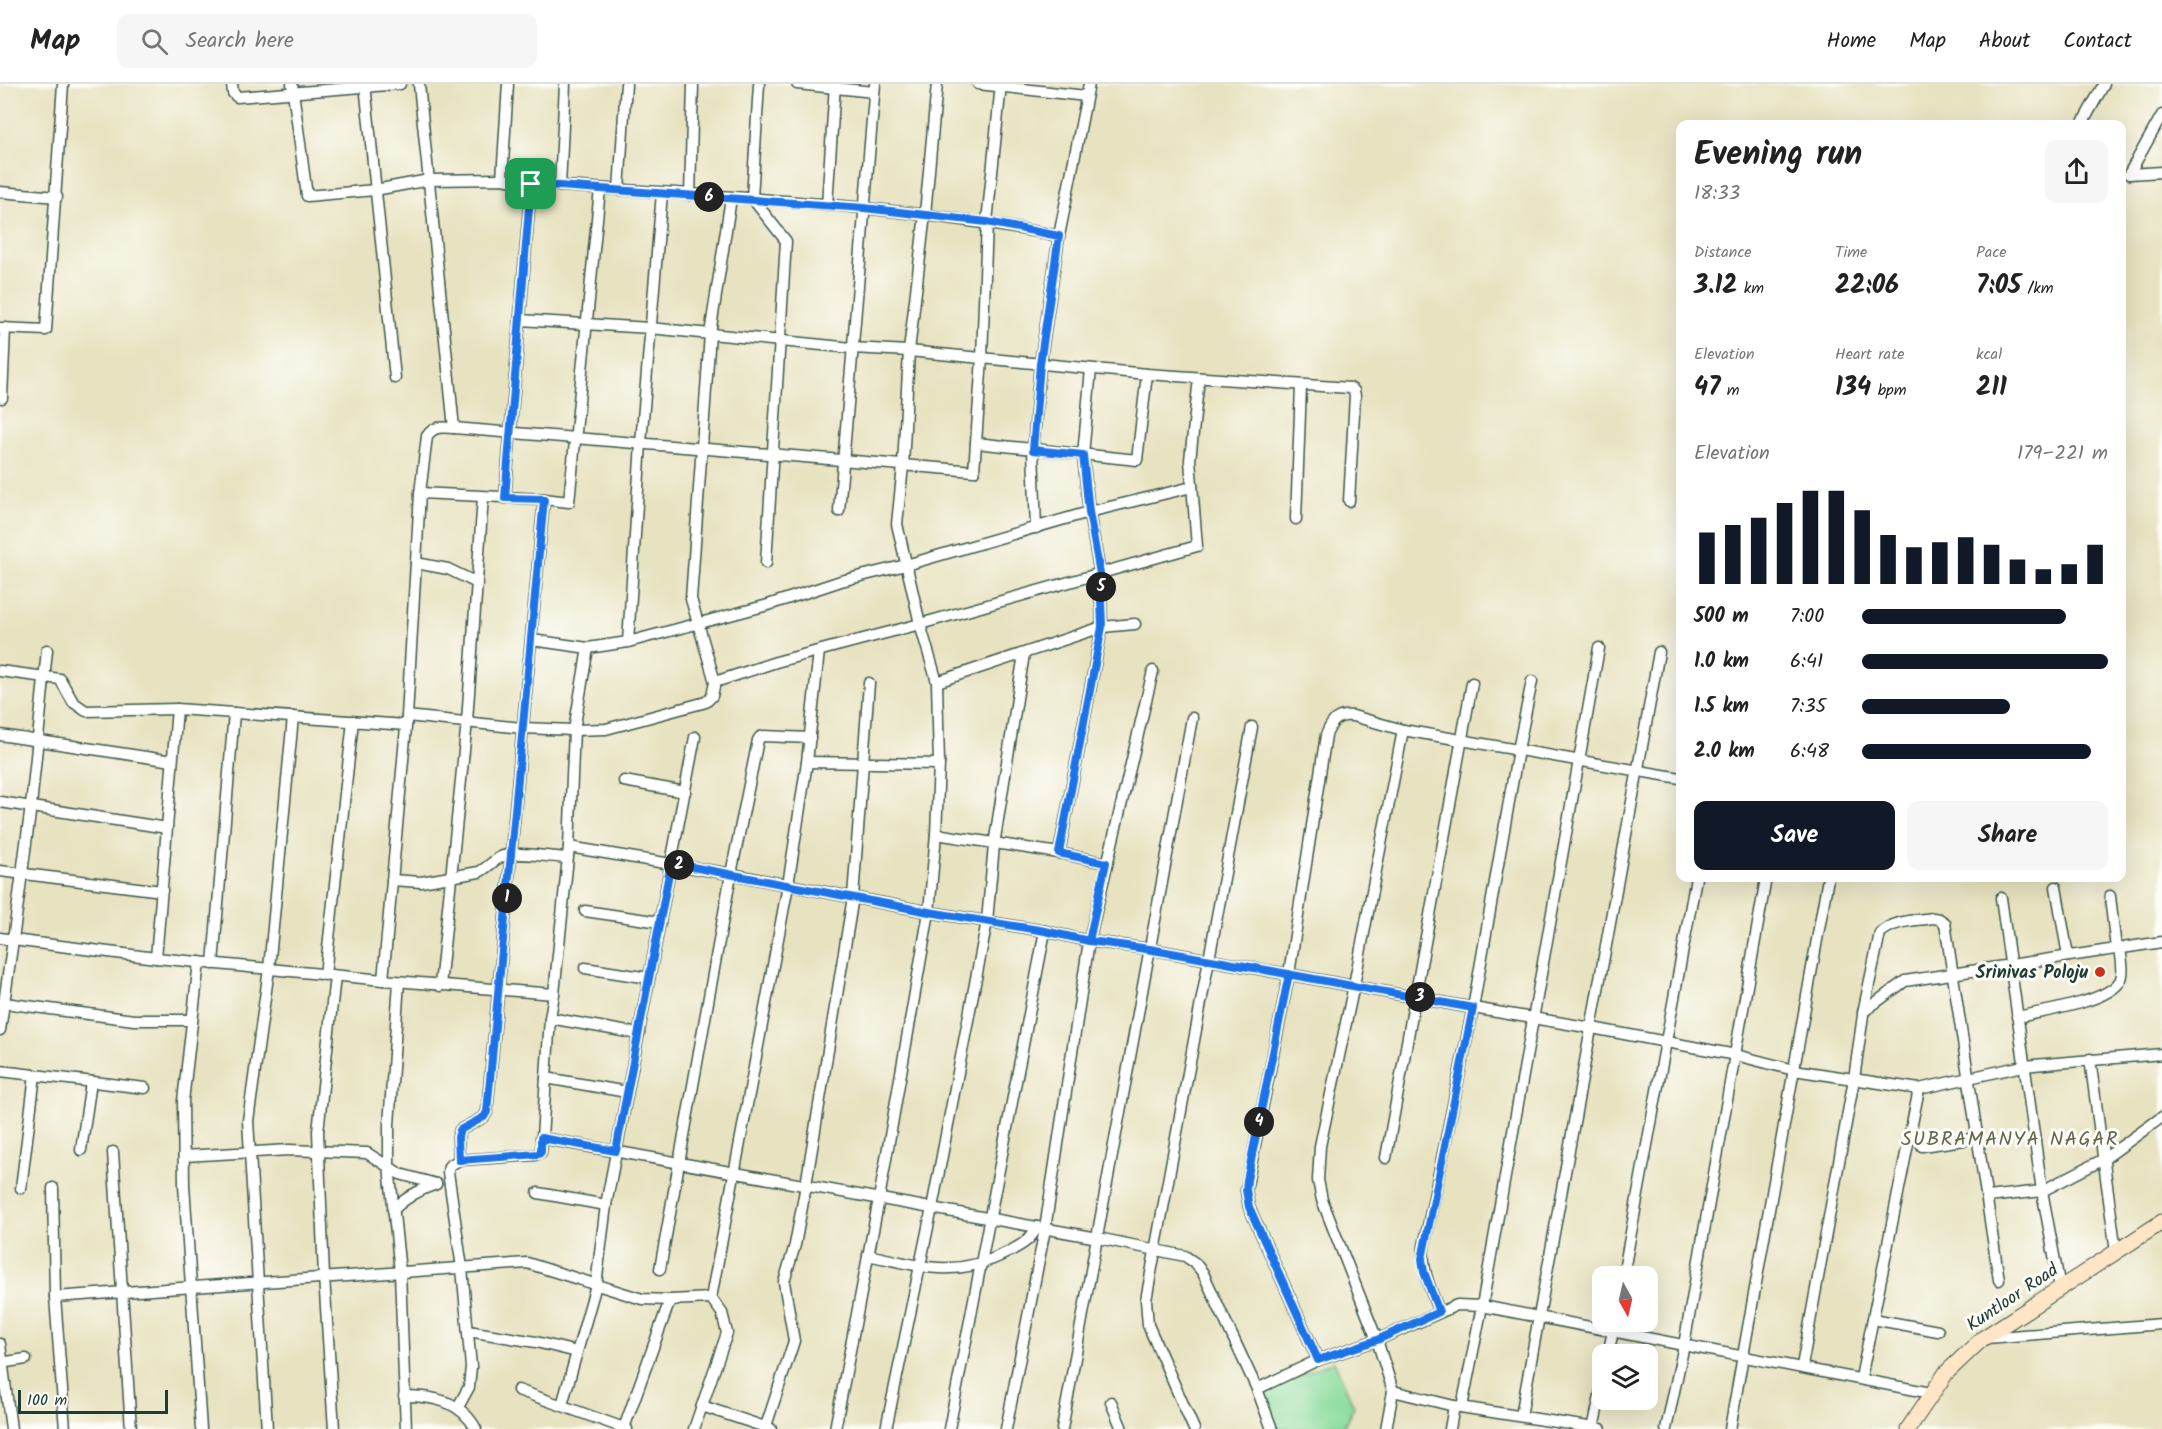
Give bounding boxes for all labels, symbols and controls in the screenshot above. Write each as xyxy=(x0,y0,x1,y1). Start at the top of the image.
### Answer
search box xyxy=(117,14,537,68)
text: Map xyxy=(30,19,81,64)
text: Search here xyxy=(186,24,294,59)
icon: search xyxy=(138,25,171,58)
text: Home xyxy=(1827,25,1876,58)
text: Map xyxy=(1909,25,1946,58)
text: About xyxy=(1979,25,2030,58)
text: Contact xyxy=(2063,25,2132,58)
text: Evening run xyxy=(1694,129,1862,182)
button: share xyxy=(2045,140,2108,203)
pin xyxy=(505,158,556,209)
icon: arrive xyxy=(514,167,547,200)
text: 18:33 xyxy=(1694,178,1740,210)
pin: 6 xyxy=(694,182,724,212)
text: 6 xyxy=(705,184,713,209)
text: Distance xyxy=(1694,240,1752,265)
text: Time xyxy=(1835,240,1867,265)
text: Pace xyxy=(1976,240,2007,265)
text: 3.12 xyxy=(1694,265,1737,307)
text: 22:06 xyxy=(1835,265,1899,307)
text: 7:05 xyxy=(1976,265,2021,307)
text: km xyxy=(1737,276,1764,301)
text: /km xyxy=(2021,276,2054,301)
text: Elevation xyxy=(1694,342,1755,367)
text: Heart rate xyxy=(1835,342,1905,367)
text: kcal xyxy=(1976,342,2002,367)
text: 47 xyxy=(1694,367,1720,409)
text: 134 xyxy=(1835,367,1871,409)
text: 211 xyxy=(1976,367,2007,409)
text: m xyxy=(1720,378,1740,403)
text: bpm xyxy=(1871,378,1906,403)
text: Elevation xyxy=(1694,438,1770,470)
text: 179–221 m xyxy=(2017,438,2108,470)
pin: 5 xyxy=(1086,572,1116,602)
text: 5 xyxy=(1097,574,1105,599)
text: 500 m xyxy=(1694,601,1749,633)
text: 7:00 xyxy=(1790,601,1824,633)
text: 1.0 km xyxy=(1694,646,1749,678)
text: 6:41 xyxy=(1790,646,1823,678)
text: 1.5 km xyxy=(1694,691,1749,723)
text: 7:35 xyxy=(1790,691,1826,723)
text: 2.0 km xyxy=(1694,736,1755,768)
text: 6:48 xyxy=(1790,736,1829,768)
button: Save xyxy=(1694,801,1895,870)
button: Share xyxy=(1907,801,2108,870)
pin: 2 xyxy=(664,850,694,880)
text: 2 xyxy=(674,852,684,877)
pin: 1 xyxy=(492,883,522,913)
text: 1 xyxy=(505,885,509,910)
place label: Srinivas Poloju xyxy=(1976,959,2088,988)
marker: Srinivas Poloju xyxy=(2093,965,2107,979)
pin: 3 xyxy=(1405,982,1435,1012)
text: 3 xyxy=(1416,984,1424,1009)
pin: 4 xyxy=(1244,1107,1274,1137)
text: 4 xyxy=(1255,1109,1263,1134)
district label: SUBRAMANYA NAGAR xyxy=(1901,1124,2119,1156)
street label: Kuntloor Road xyxy=(1961,1256,2066,1340)
north arrow xyxy=(1592,1266,1658,1332)
map controls xyxy=(1592,1266,1658,1410)
button: layers xyxy=(1592,1344,1658,1410)
scale bar xyxy=(18,1387,168,1414)
text: 100 m xyxy=(27,1388,67,1413)

